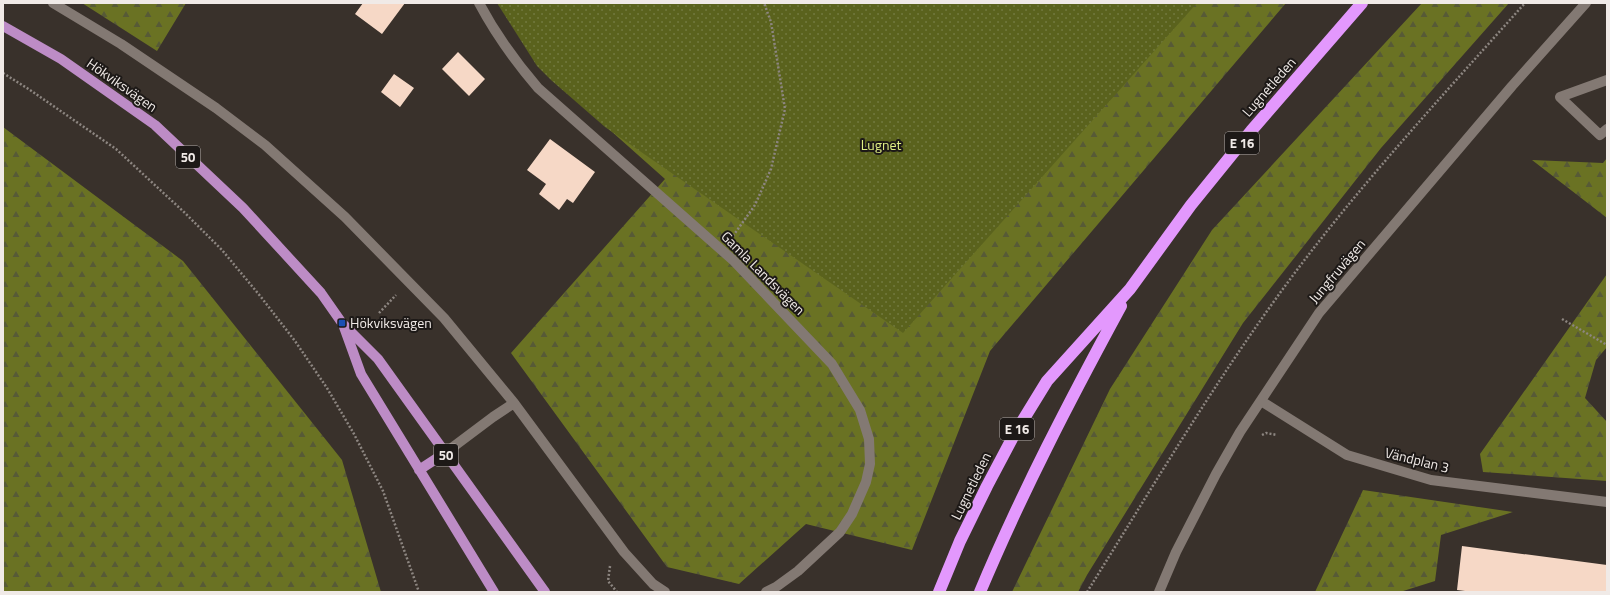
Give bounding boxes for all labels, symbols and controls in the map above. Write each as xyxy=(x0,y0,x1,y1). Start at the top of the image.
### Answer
street label: Lugnetleden xyxy=(1237,52,1301,121)
street label: Hökviksvägen xyxy=(83,53,162,117)
road number: E 16 xyxy=(1225,132,1259,154)
park label: Lugnet xyxy=(861,134,901,155)
road number: 50 xyxy=(176,146,200,168)
street label: Gamla Landsvägen xyxy=(717,226,810,319)
street label: Jungfruvägen xyxy=(1303,234,1370,308)
place label: Hökviksvägen xyxy=(350,312,432,333)
marker: Hökviksvägen xyxy=(337,318,347,328)
road number: E 16 xyxy=(1000,418,1034,440)
street label: Vändplan 3 xyxy=(1383,441,1452,478)
road number: 50 xyxy=(434,444,458,466)
street label: Lugnetleden xyxy=(945,448,996,523)

